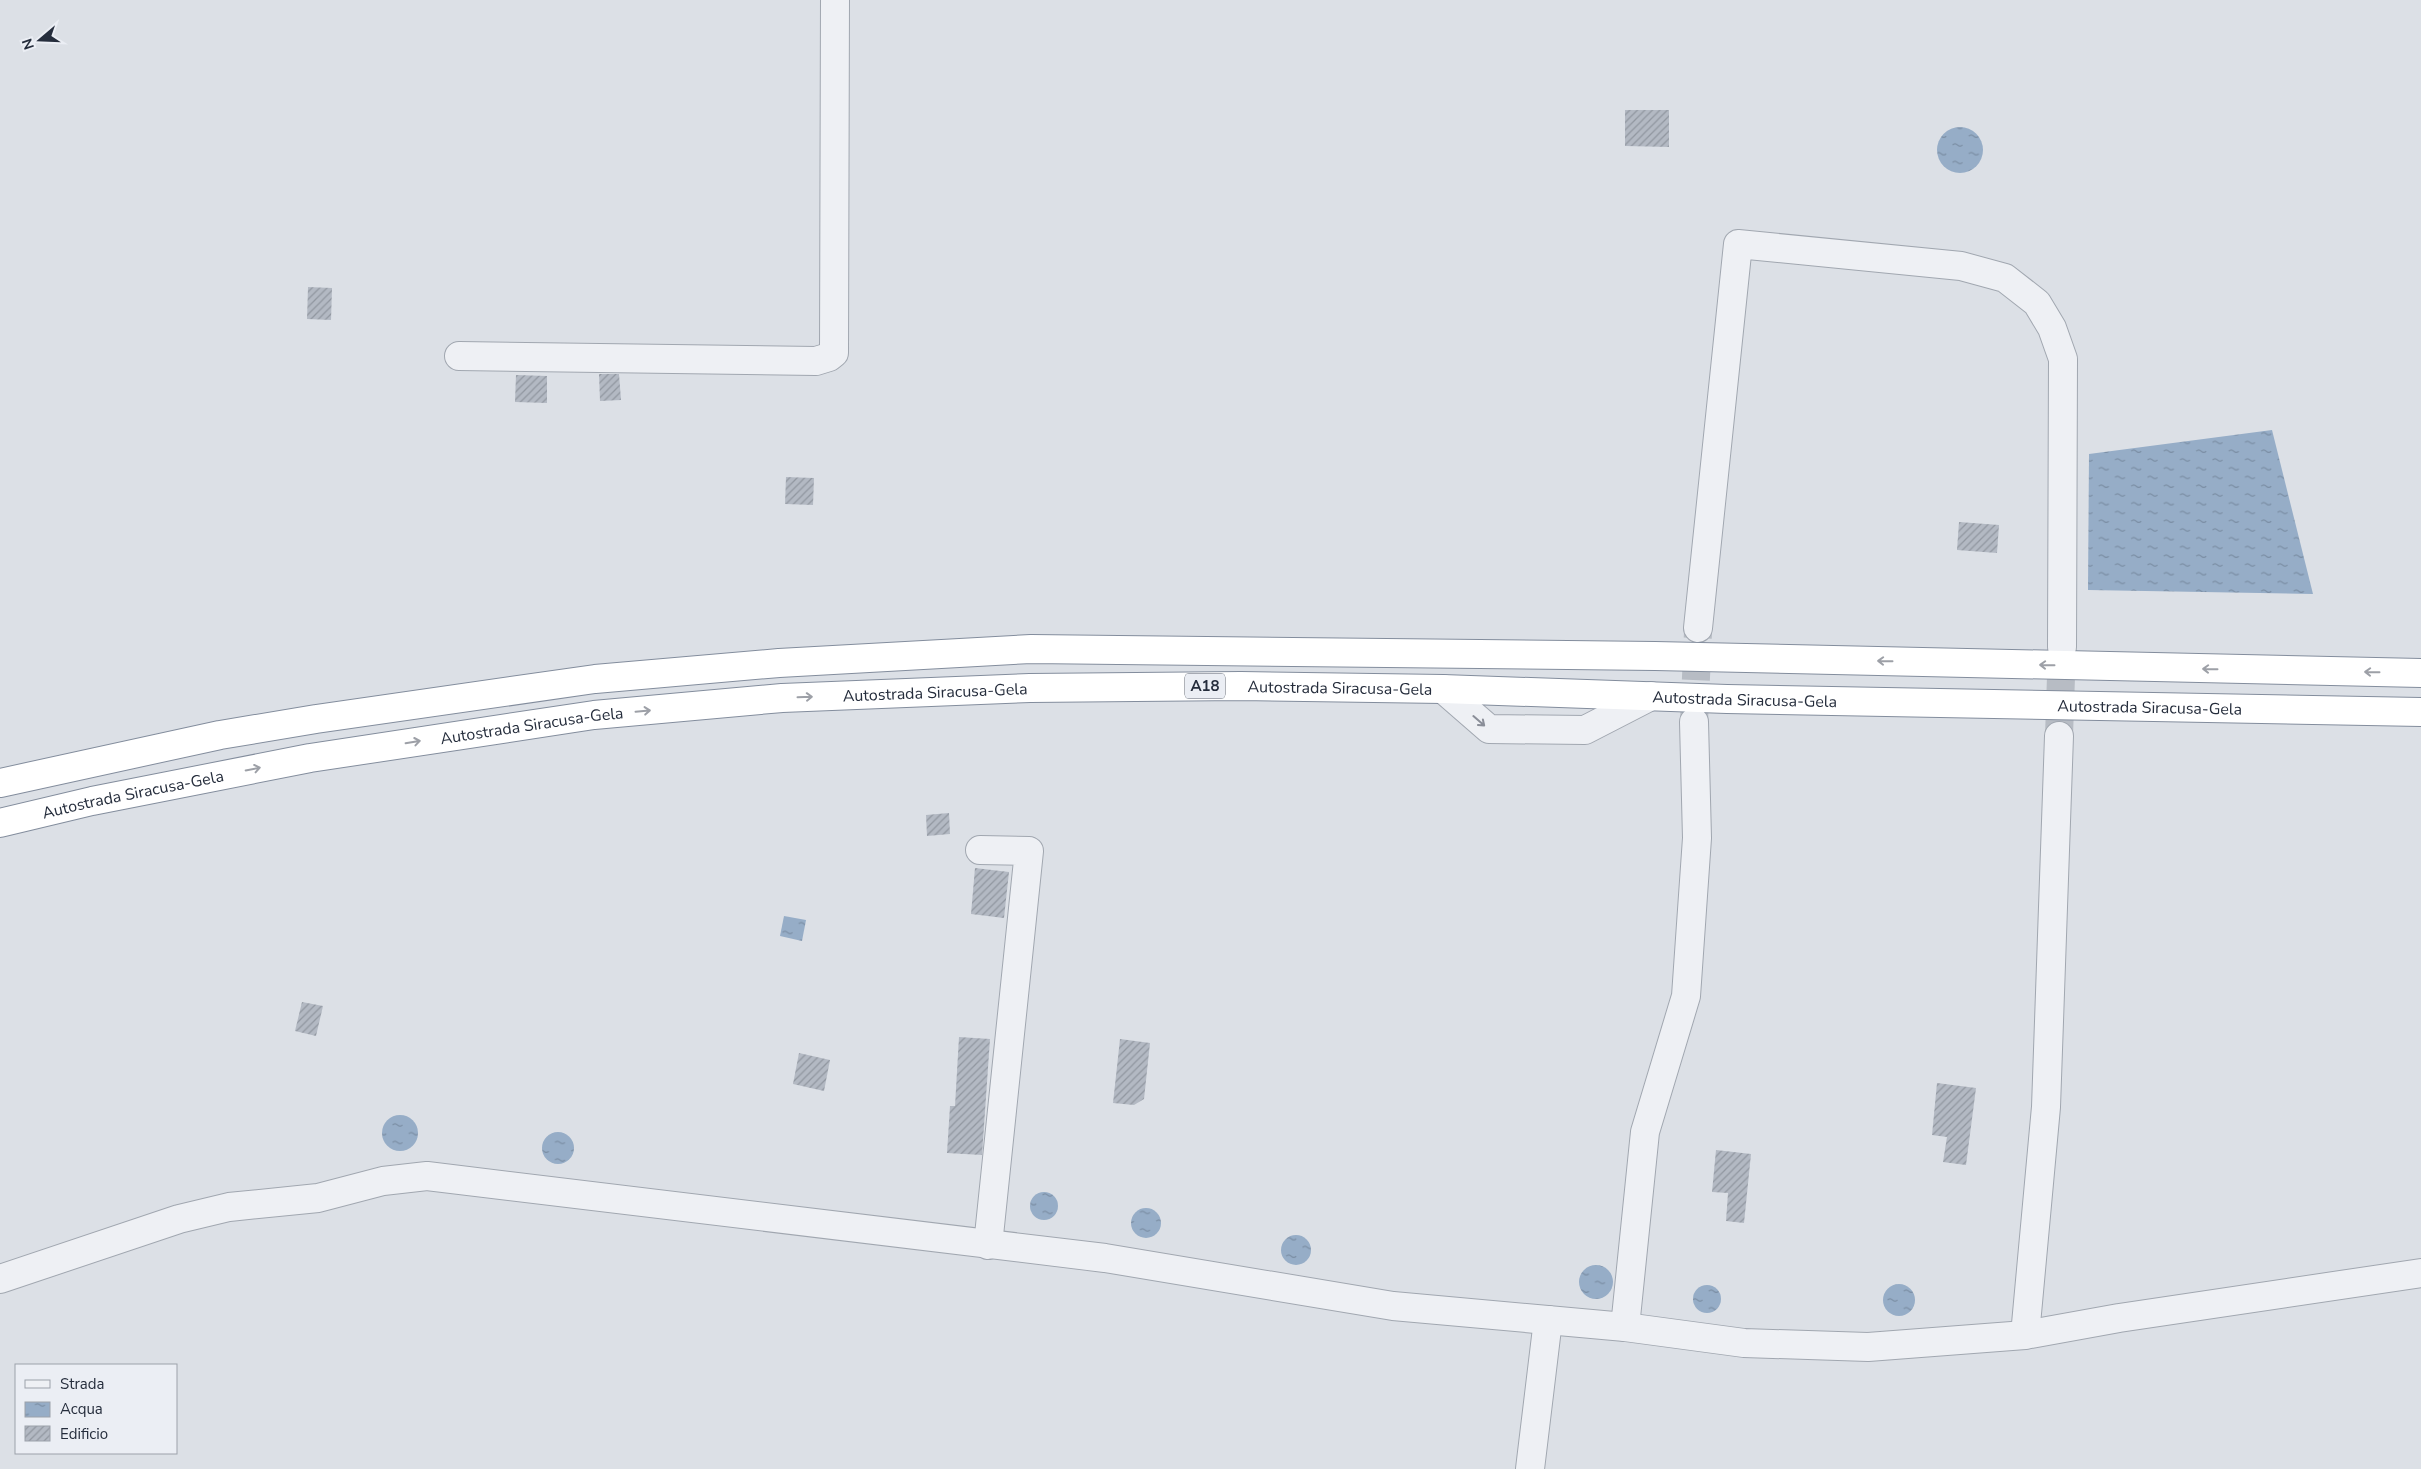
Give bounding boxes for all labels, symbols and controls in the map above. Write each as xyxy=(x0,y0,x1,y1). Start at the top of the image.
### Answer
north arrow xyxy=(15,15,65,65)
text: N xyxy=(17,36,39,52)
one-way arrow xyxy=(1877,657,1893,666)
one-way arrow xyxy=(2040,660,2056,670)
one-way arrow xyxy=(2202,664,2218,673)
one-way arrow xyxy=(2365,667,2381,677)
road number: A18 xyxy=(1185,674,1225,698)
street label: Autostrada Siracusa-Gela xyxy=(1247,676,1433,701)
street label: Autostrada Siracusa-Gela xyxy=(842,678,1028,708)
street label: Autostrada Siracusa-Gela xyxy=(1652,686,1837,713)
one-way arrow xyxy=(797,693,813,702)
street label: Autostrada Siracusa-Gela xyxy=(2057,695,2242,721)
street label: Autostrada Siracusa-Gela xyxy=(439,702,624,750)
one-way arrow xyxy=(635,706,651,715)
one-way arrow xyxy=(1473,715,1486,727)
one-way arrow xyxy=(405,737,421,747)
one-way arrow xyxy=(245,764,261,773)
street label: Autostrada Siracusa-Gela xyxy=(40,765,226,825)
legend xyxy=(15,1364,178,1454)
text: Strada xyxy=(60,1374,104,1394)
text: Acqua xyxy=(60,1399,103,1419)
text: Edificio xyxy=(60,1424,108,1444)

